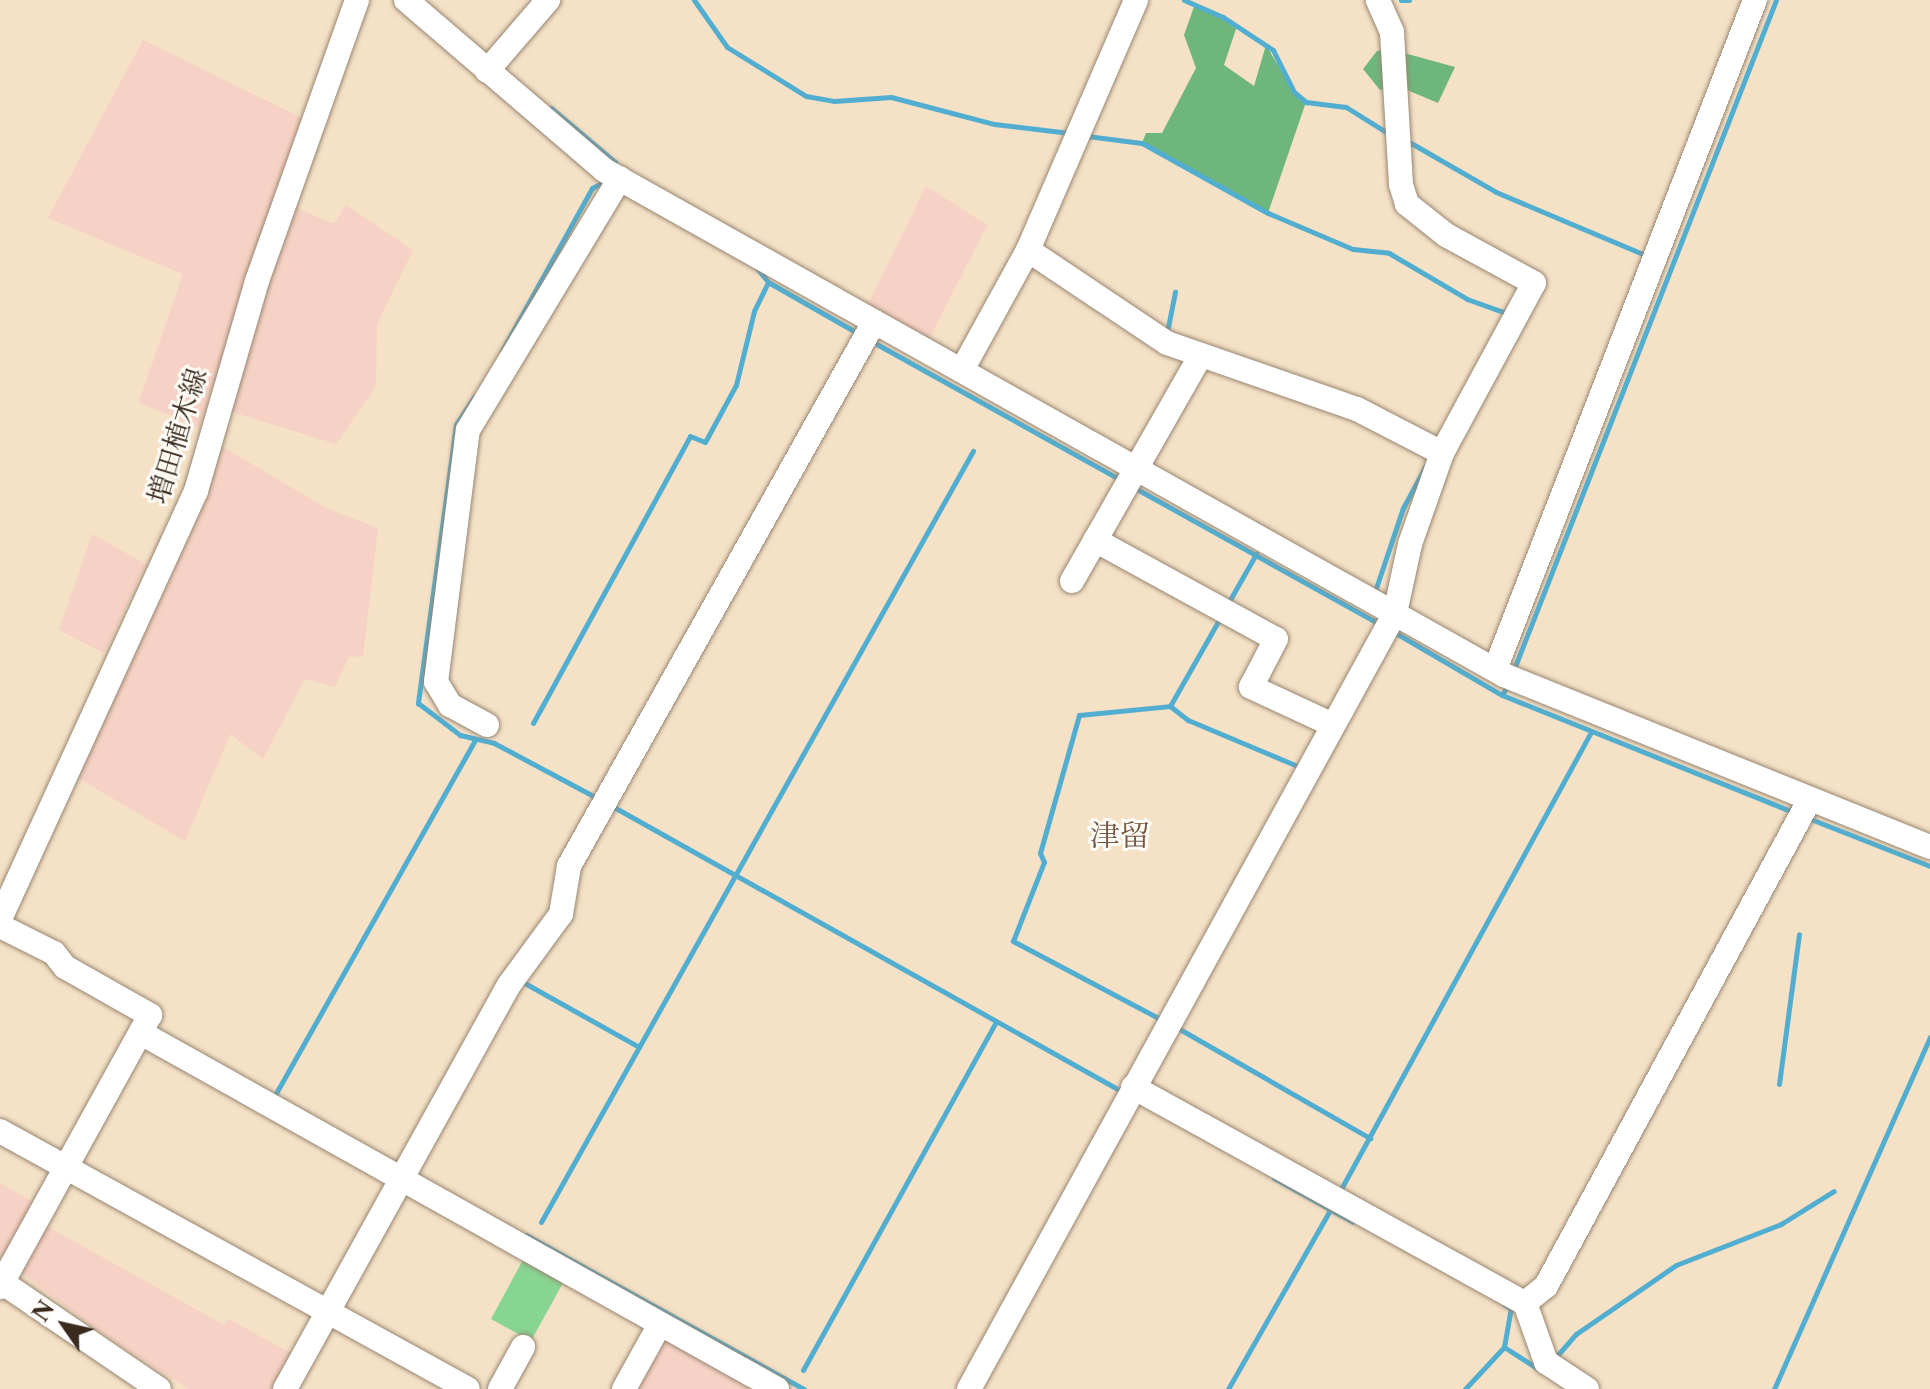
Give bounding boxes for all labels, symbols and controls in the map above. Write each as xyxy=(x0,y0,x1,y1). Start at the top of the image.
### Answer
street label: 増田植木線 xyxy=(140,364,214,508)
district label: 津留 xyxy=(1090,818,1150,854)
north arrow xyxy=(24,1285,104,1365)
text: N xyxy=(27,1296,60,1327)

